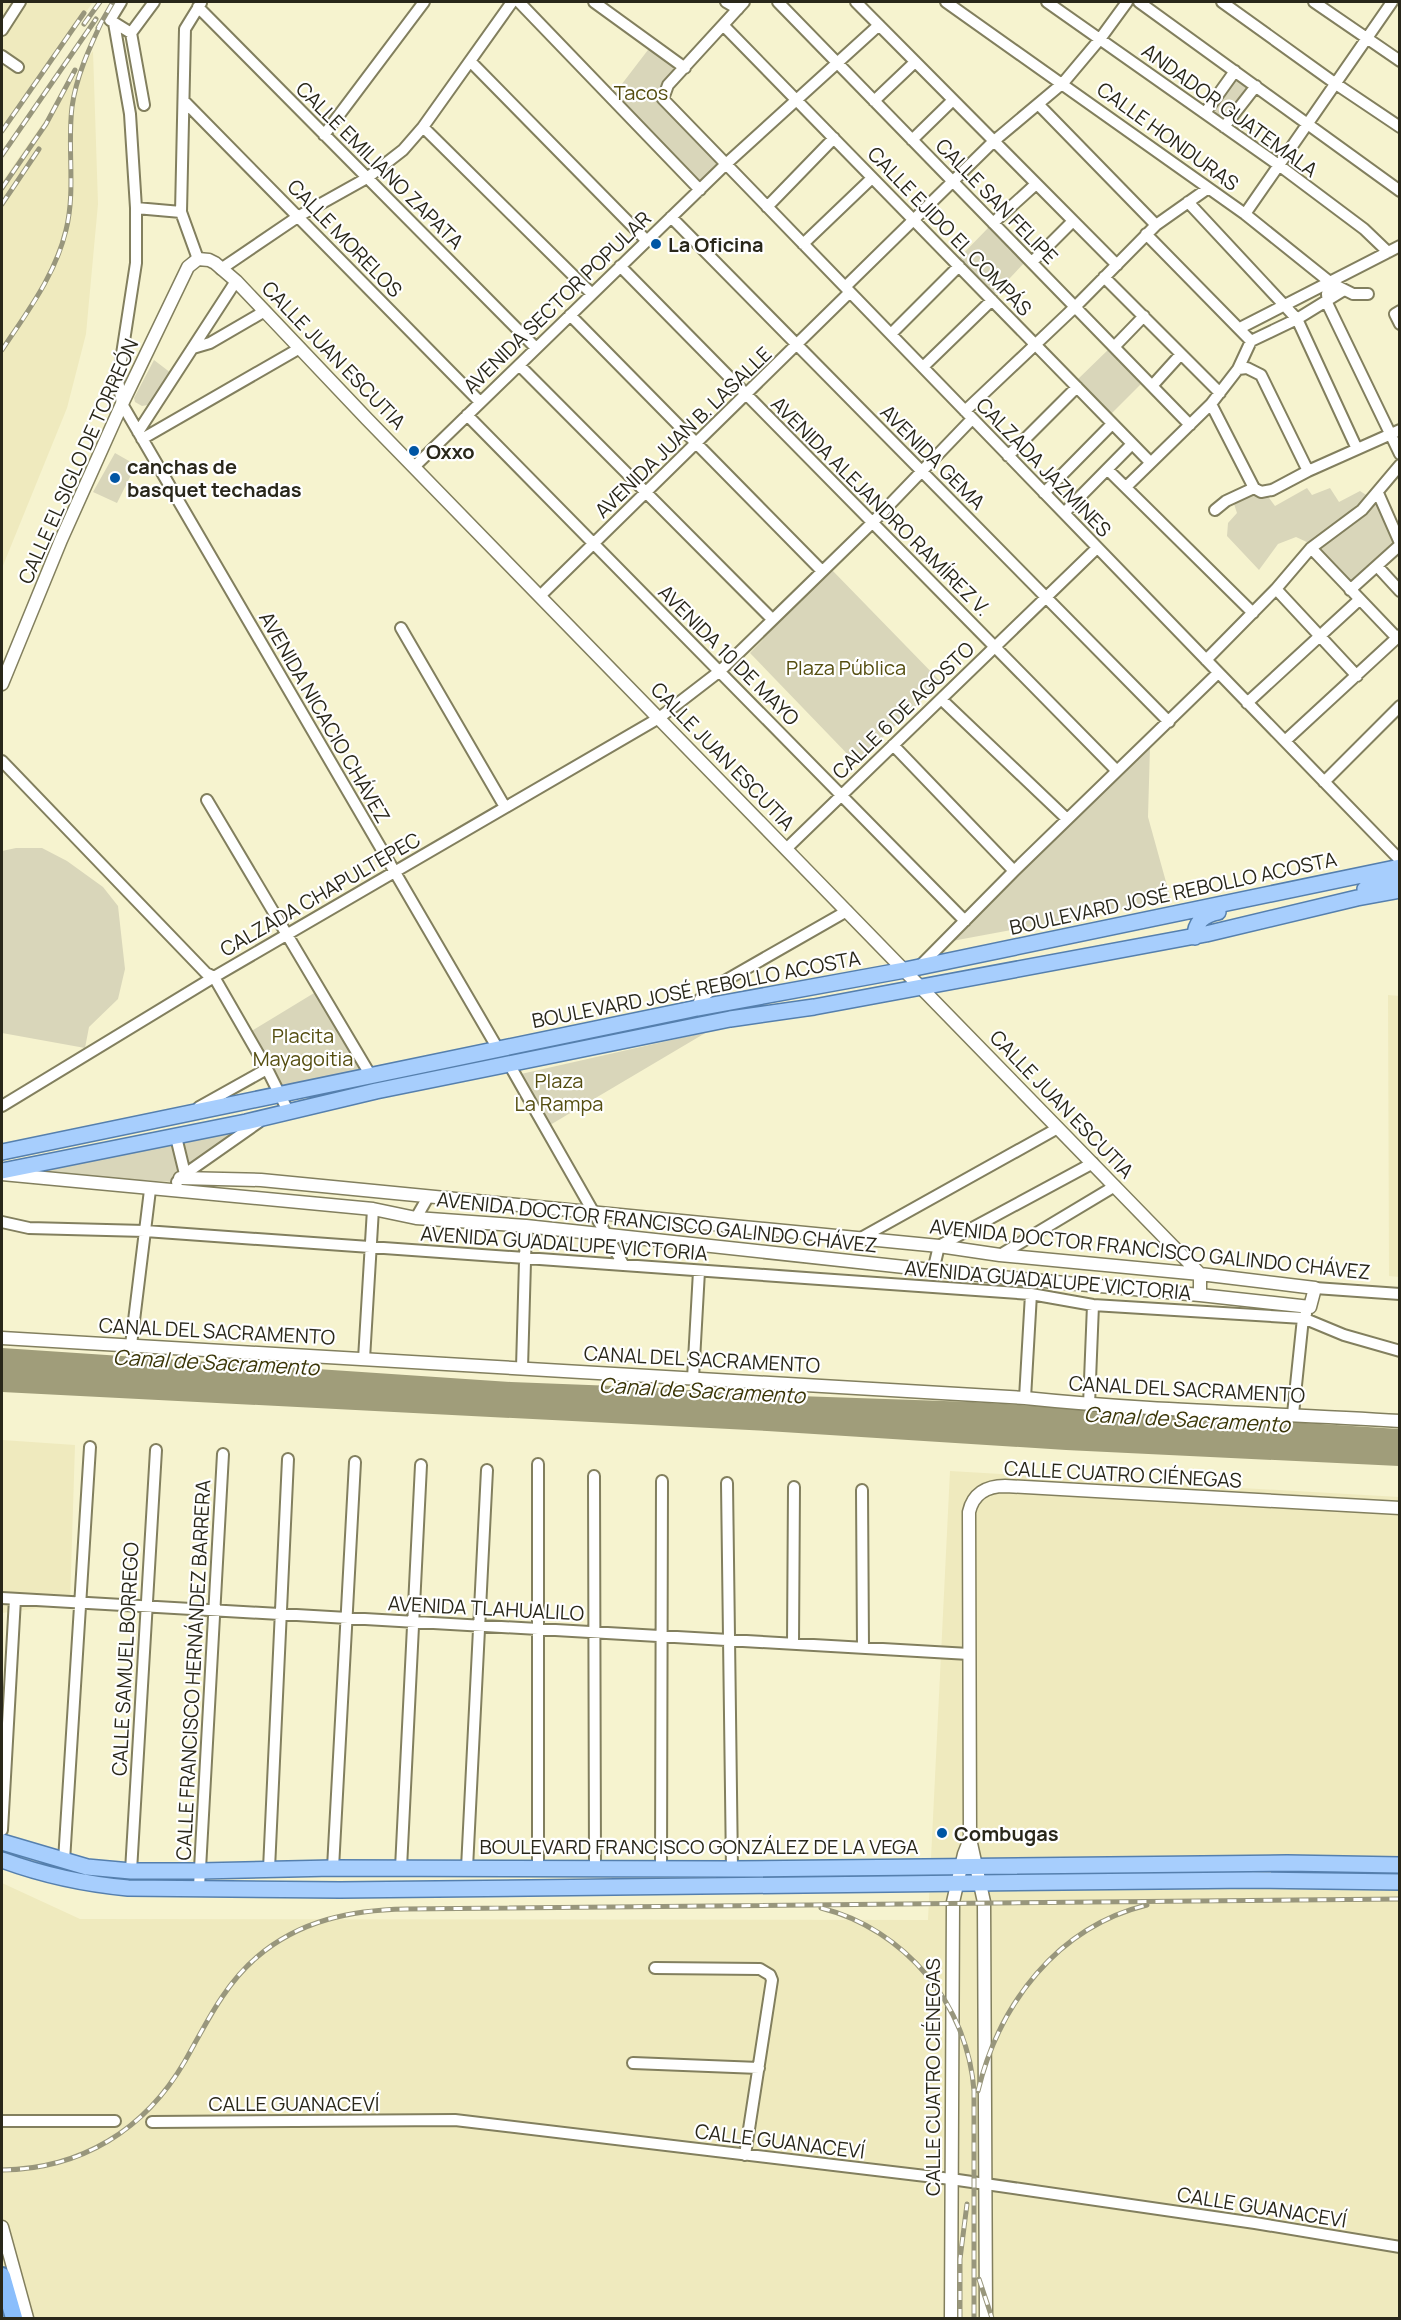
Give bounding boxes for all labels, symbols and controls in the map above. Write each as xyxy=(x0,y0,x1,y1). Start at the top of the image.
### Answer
street label: ANDADOR GUATEMALA xyxy=(1137,37,1324,183)
street label: CALLE EMILIANO ZAPATA xyxy=(290,75,470,255)
street label: CALLE HONDURAS xyxy=(1092,75,1244,197)
park label: Tacos xyxy=(614,79,668,106)
street label: CALLE SAN FELIPE xyxy=(930,132,1064,270)
street label: CALLE EJIDO EL COMPÁS xyxy=(862,141,1038,321)
street label: CALLE MORELOS xyxy=(282,173,408,303)
street label: AVENIDA SECTOR POPULAR xyxy=(457,205,657,399)
place label: La Oficina xyxy=(668,231,764,258)
marker: La Oficina xyxy=(649,237,663,251)
street label: CALLE JUAN ESCUTIA xyxy=(256,275,412,435)
street label: CALLE EL SIGLO DE TORREÓN xyxy=(12,334,144,588)
street label: AVENIDA JUAN B. LASALLE xyxy=(589,340,777,524)
street label: AVENIDA ALEJANDRO RAMÍREZ V. xyxy=(765,390,997,622)
street label: CALZADA JAZMINES xyxy=(971,392,1117,542)
street label: AVENIDA GEMA xyxy=(875,399,991,515)
place label: Oxxo xyxy=(426,438,475,465)
marker: Oxxo xyxy=(407,444,421,458)
place label: canchas de basquet techadas xyxy=(127,453,302,503)
marker: canchas de basquet techadas xyxy=(108,471,122,485)
street label: AVENIDA 10 DE MAYO xyxy=(653,579,805,731)
street label: AVENIDA NICACIO CHÁVEZ xyxy=(253,606,397,828)
street label: CALLE 6 DE AGOSTO xyxy=(826,635,980,785)
park label: Plaza Pública xyxy=(786,654,906,681)
street label: CALLE JUAN ESCUTIA xyxy=(645,676,801,836)
street label: CALZADA CHAPULTEPEC xyxy=(215,826,425,962)
street label: BOULEVARD JOSÉ REBOLLO ACOSTA xyxy=(1007,845,1339,941)
street label: BOULEVARD JOSÉ REBOLLO ACOSTA xyxy=(529,944,863,1034)
park label: Placita Mayagoitia xyxy=(253,1022,353,1072)
street label: CALLE JUAN ESCUTIA xyxy=(984,1024,1140,1184)
park label: Plaza La Rampa xyxy=(515,1067,603,1117)
street label: AVENIDA DOCTOR FRANCISCO GALINDO CHÁVEZ xyxy=(435,1185,879,1259)
street label: AVENIDA DOCTOR FRANCISCO GALINDO CHÁVEZ xyxy=(928,1212,1372,1286)
street label: AVENIDA GUADALUPE VICTORIA xyxy=(419,1219,709,1267)
street label: AVENIDA GUADALUPE VICTORIA xyxy=(903,1254,1193,1306)
street label: CANAL DEL SACRAMENTO xyxy=(98,1311,336,1351)
street label: CANAL DEL SACRAMENTO xyxy=(583,1339,821,1379)
water label: Canal de Sacramento xyxy=(112,1343,321,1381)
street label: CANAL DEL SACRAMENTO xyxy=(1068,1369,1306,1409)
water label: Canal de Sacramento xyxy=(598,1371,807,1409)
water label: Canal de Sacramento xyxy=(1083,1400,1292,1438)
street label: CALLE CUATRO CIÉNEGAS xyxy=(1004,1454,1242,1494)
street label: CALLE FRANCISCO HERNÁNDEZ BARRERA xyxy=(170,1479,216,1861)
street label: CALLE SAMUEL BORREGO xyxy=(105,1541,145,1777)
street label: AVENIDA TLAHUALILO xyxy=(387,1589,585,1627)
place label: Combugas xyxy=(954,1820,1059,1847)
marker: Combugas xyxy=(935,1826,949,1840)
street label: BOULEVARD FRANCISCO GONZÁLEZ DE LA VEGA xyxy=(480,1833,919,1860)
street label: CALLE CUATRO CIÉNEGAS xyxy=(919,1958,946,2196)
street label: CALLE GUANACEVÍ xyxy=(208,2090,380,2117)
street label: CALLE GUANACEVÍ xyxy=(693,2117,867,2165)
street label: CALLE GUANACEVÍ xyxy=(1175,2180,1349,2234)

